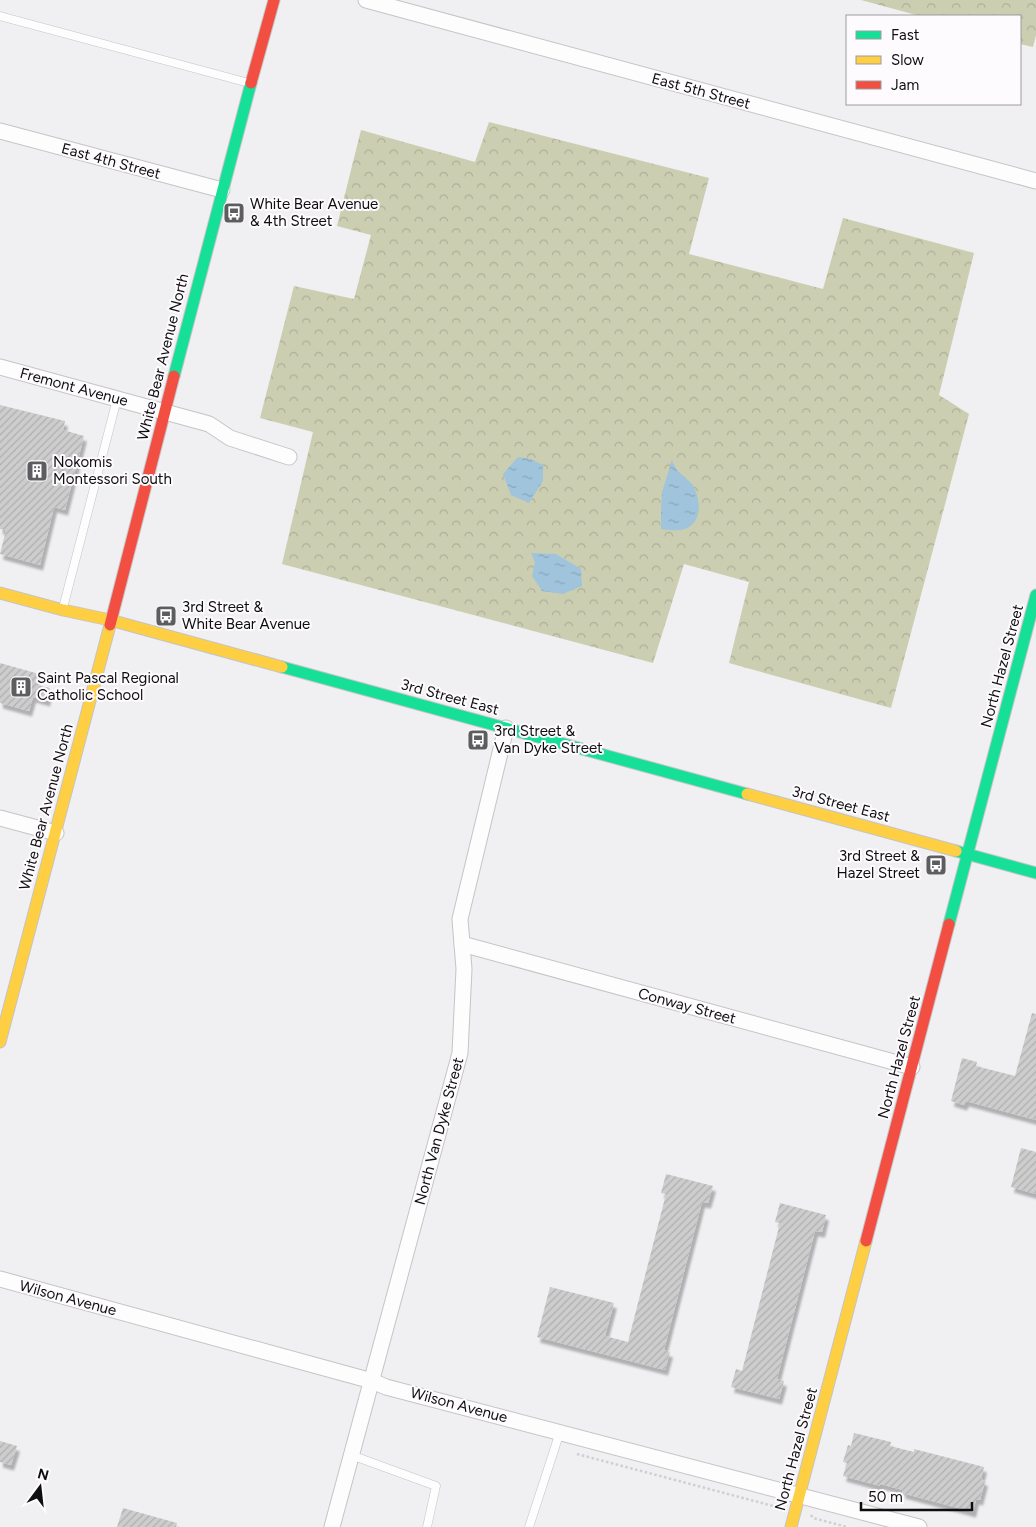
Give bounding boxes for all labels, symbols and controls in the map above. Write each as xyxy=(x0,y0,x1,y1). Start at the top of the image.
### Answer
legend xyxy=(846,15,1021,105)
text: Fast xyxy=(891,26,920,44)
text: Slow xyxy=(891,51,924,69)
street label: East 5th Street xyxy=(650,69,753,113)
text: Jam xyxy=(891,76,919,94)
street label: East 4th Street xyxy=(59,139,163,183)
place label: White Bear Avenue & 4th Street xyxy=(250,195,378,230)
bus stop icon: White Bear Avenue & 4th Street xyxy=(222,201,246,225)
street label: White Bear Avenue North xyxy=(134,272,192,442)
street label: Fremont Avenue xyxy=(18,364,130,410)
place label: Nokomis Montessori South xyxy=(53,453,172,488)
building icon: Nokomis Montessori South xyxy=(25,459,49,483)
place label: 3rd Street & White Bear Avenue xyxy=(182,598,310,633)
street label: North Hazel Street xyxy=(977,602,1027,729)
bus stop icon: 3rd Street & White Bear Avenue xyxy=(154,604,178,628)
place label: Saint Pascal Regional Catholic School xyxy=(37,669,179,704)
building icon: Saint Pascal Regional Catholic School xyxy=(9,675,33,699)
street label: 3rd Street East xyxy=(399,675,501,719)
street label: White Bear Avenue North xyxy=(15,722,77,892)
place label: 3rd Street & Van Dyke Street xyxy=(494,722,603,757)
bus stop icon: 3rd Street & Van Dyke Street xyxy=(466,728,490,752)
street label: 3rd Street East xyxy=(790,782,892,826)
place label: 3rd Street & Hazel Street xyxy=(837,847,920,882)
bus stop icon: 3rd Street & Hazel Street xyxy=(924,853,948,877)
street label: Conway Street xyxy=(636,984,738,1028)
street label: North Hazel Street xyxy=(874,993,924,1120)
street label: North Van Dyke Street xyxy=(411,1055,467,1207)
street label: Wilson Avenue xyxy=(18,1276,118,1320)
street label: Wilson Avenue xyxy=(409,1383,509,1427)
street label: North Hazel Street xyxy=(771,1385,821,1512)
north arrow xyxy=(15,1462,65,1512)
text: N xyxy=(36,1465,51,1485)
scale bar xyxy=(861,1480,972,1512)
text: 50 m xyxy=(868,1488,903,1506)

